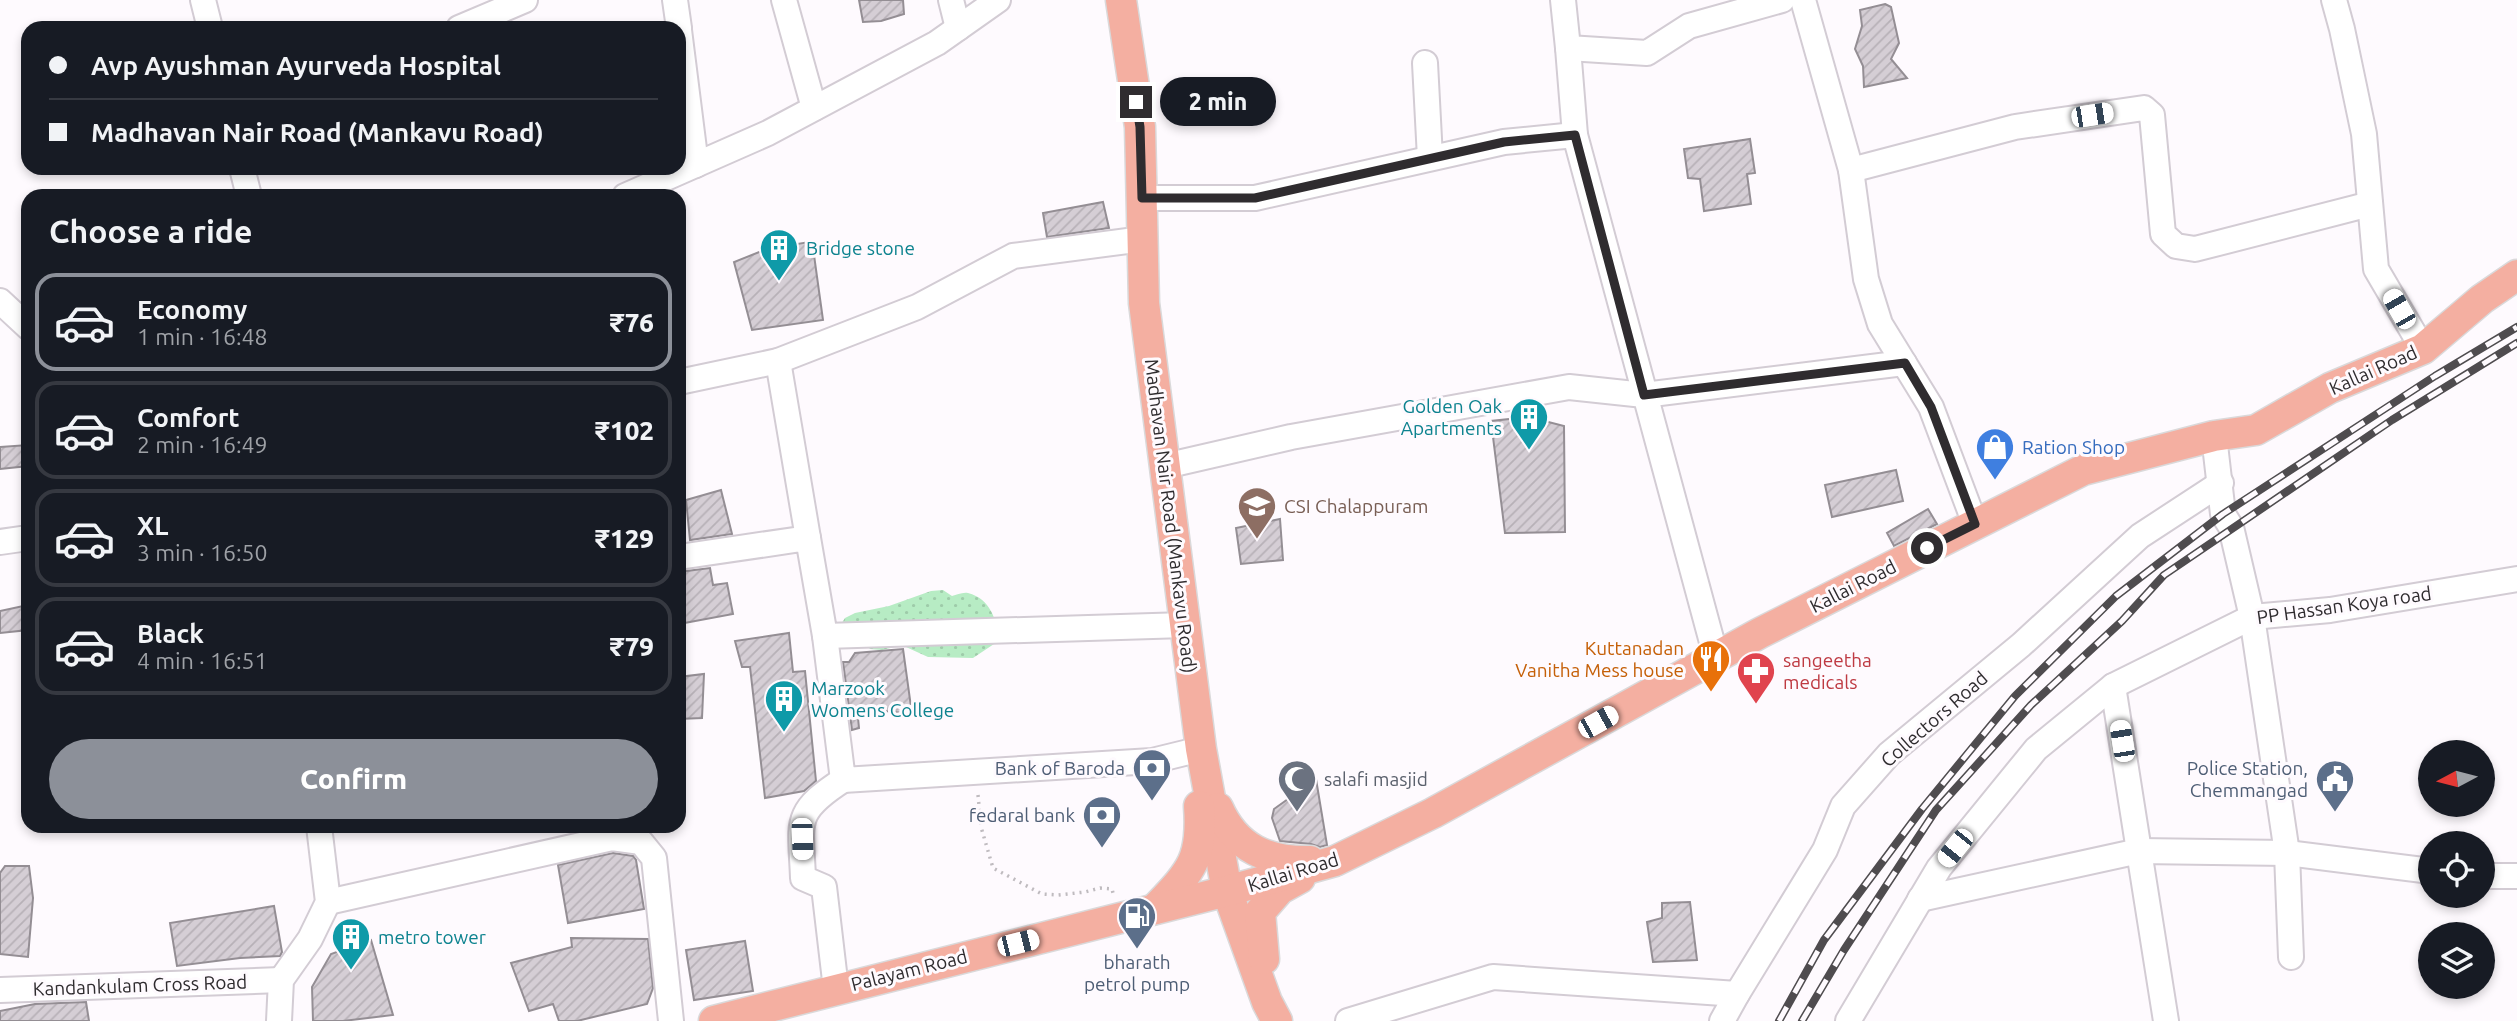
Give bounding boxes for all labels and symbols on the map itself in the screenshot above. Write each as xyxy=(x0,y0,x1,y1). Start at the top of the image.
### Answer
callout: 2 min xyxy=(1160,78,1276,126)
route end xyxy=(1120,86,1152,118)
car xyxy=(2070,101,2115,129)
building icon: Bridge stone xyxy=(758,227,800,282)
place label: Bridge stone xyxy=(806,237,915,259)
car xyxy=(2380,286,2419,332)
street label: Kallai Road xyxy=(2326,341,2420,399)
street label: Madhavan Nair Road (Mankavu Road) xyxy=(1141,358,1201,674)
place label: Golden Oak Apartments xyxy=(1401,395,1502,439)
building icon: Golden Oak Apartments xyxy=(1508,396,1550,451)
shop icon: Ration Shop xyxy=(1974,426,2016,481)
place label: Ration Shop xyxy=(2022,436,2125,458)
school or university icon: CSI Chalappuram xyxy=(1236,485,1278,540)
place label: CSI Chalappuram xyxy=(1284,495,1429,517)
route start xyxy=(1911,532,1943,564)
street label: Kallai Road xyxy=(1806,555,1900,617)
street label: PP Hassan Koya road xyxy=(2255,582,2433,628)
place label: Kuttanadan Vanitha Mess house xyxy=(1515,637,1684,681)
restaurant icon: Kuttanadan Vanitha Mess house xyxy=(1690,638,1732,693)
place label: sangeetha medicals xyxy=(1783,649,1872,693)
pharmacy icon: sangeetha medicals xyxy=(1735,650,1777,705)
street label: Collectors Road xyxy=(1876,667,1992,771)
place label: Marzook Womens College xyxy=(811,677,954,721)
building icon: Marzook Womens College xyxy=(763,678,805,733)
car xyxy=(1575,703,1622,741)
car xyxy=(2109,719,2136,763)
north arrow xyxy=(2418,740,2496,817)
bank icon: Bank of Baroda xyxy=(1131,747,1173,802)
place label: Bank of Baroda xyxy=(995,757,1125,779)
place label: Police Station, Chemmangad xyxy=(2187,757,2308,801)
mosque icon: salafi masjid xyxy=(1276,758,1318,813)
public building icon: Police Station, Chemmangad xyxy=(2314,758,2356,813)
place label: salafi masjid xyxy=(1324,768,1428,790)
bank icon: fedaral bank xyxy=(1081,794,1123,849)
place label: fedaral bank xyxy=(969,804,1075,826)
car xyxy=(791,818,814,860)
car xyxy=(1934,825,1977,871)
street label: Kallai Road xyxy=(1245,848,1341,896)
fuel station icon: bharath petrol pump xyxy=(1116,895,1158,950)
building icon: metro tower xyxy=(330,916,372,971)
place label: metro tower xyxy=(378,926,486,948)
car xyxy=(996,928,1041,958)
street label: Palayam Road xyxy=(849,945,969,995)
place label: bharath petrol pump xyxy=(1084,951,1190,995)
street label: Kandankulam Cross Road xyxy=(32,970,248,1000)

